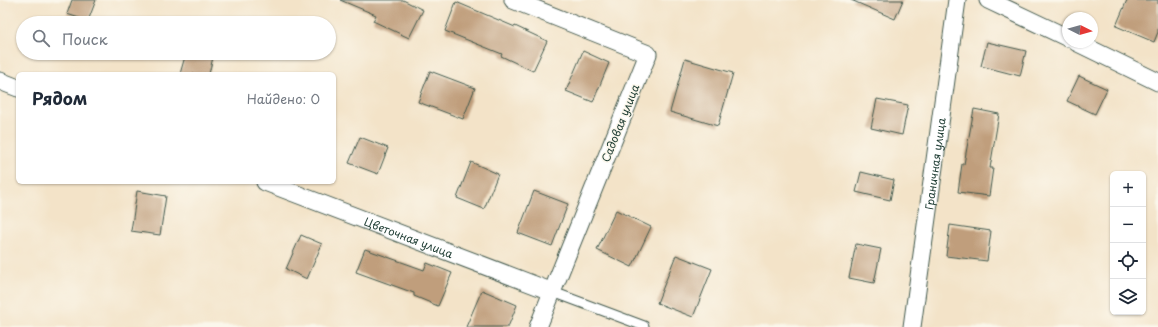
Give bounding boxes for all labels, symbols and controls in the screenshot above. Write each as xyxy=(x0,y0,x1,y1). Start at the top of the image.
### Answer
north arrow xyxy=(1062,12,1098,48)
search box xyxy=(16,16,336,60)
icon: search xyxy=(30,27,52,49)
text: Поиск xyxy=(62,27,108,50)
street label: Садовая улица xyxy=(597,81,643,165)
text: Рядом xyxy=(32,85,87,111)
text: Найдено: 0 xyxy=(247,89,320,108)
street label: Граничная улица xyxy=(920,116,949,211)
map controls xyxy=(1110,171,1146,315)
button: + xyxy=(1110,171,1146,207)
button: − xyxy=(1110,207,1146,243)
street label: Цветочная улица xyxy=(362,212,456,262)
button: locate xyxy=(1110,243,1146,279)
button: layers xyxy=(1110,279,1146,315)

